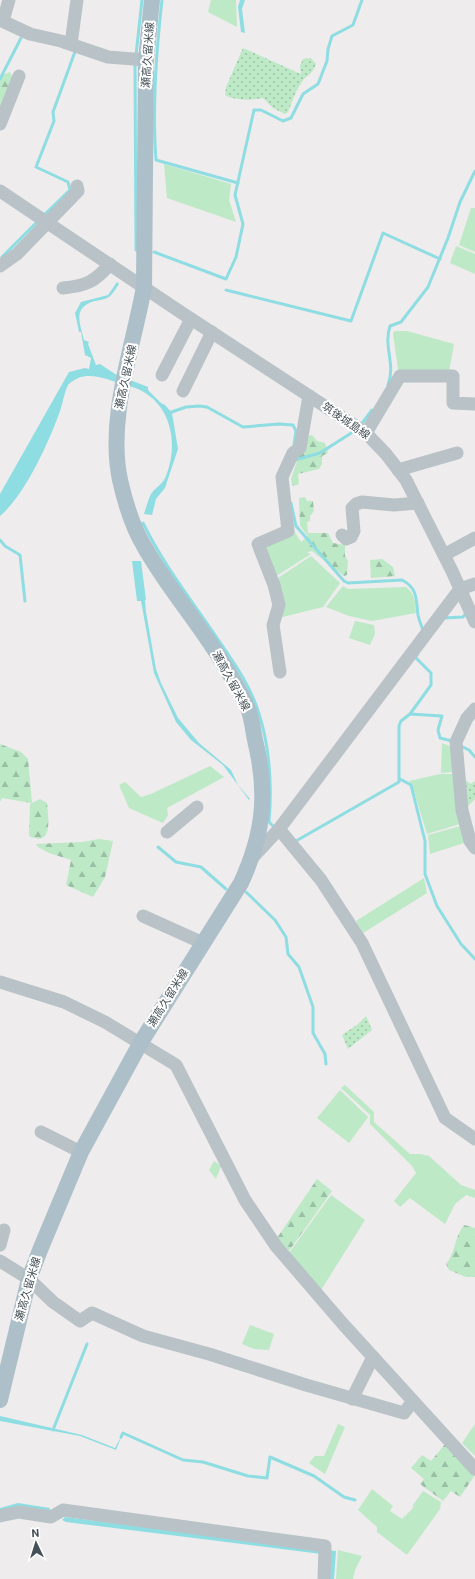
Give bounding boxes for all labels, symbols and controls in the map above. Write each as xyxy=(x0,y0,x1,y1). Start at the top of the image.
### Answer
street label: 瀬高久留米線 xyxy=(139,22,157,88)
street label: 瀬高久留米線 xyxy=(113,343,139,411)
street label: 筑後城島線 xyxy=(320,400,372,442)
street label: 瀬高久留米線 xyxy=(209,649,253,713)
street label: 瀬高久留米線 xyxy=(145,967,191,1029)
street label: 瀬高久留米線 xyxy=(13,1255,43,1323)
north arrow xyxy=(16,1523,56,1563)
text: N xyxy=(31,1527,40,1540)

